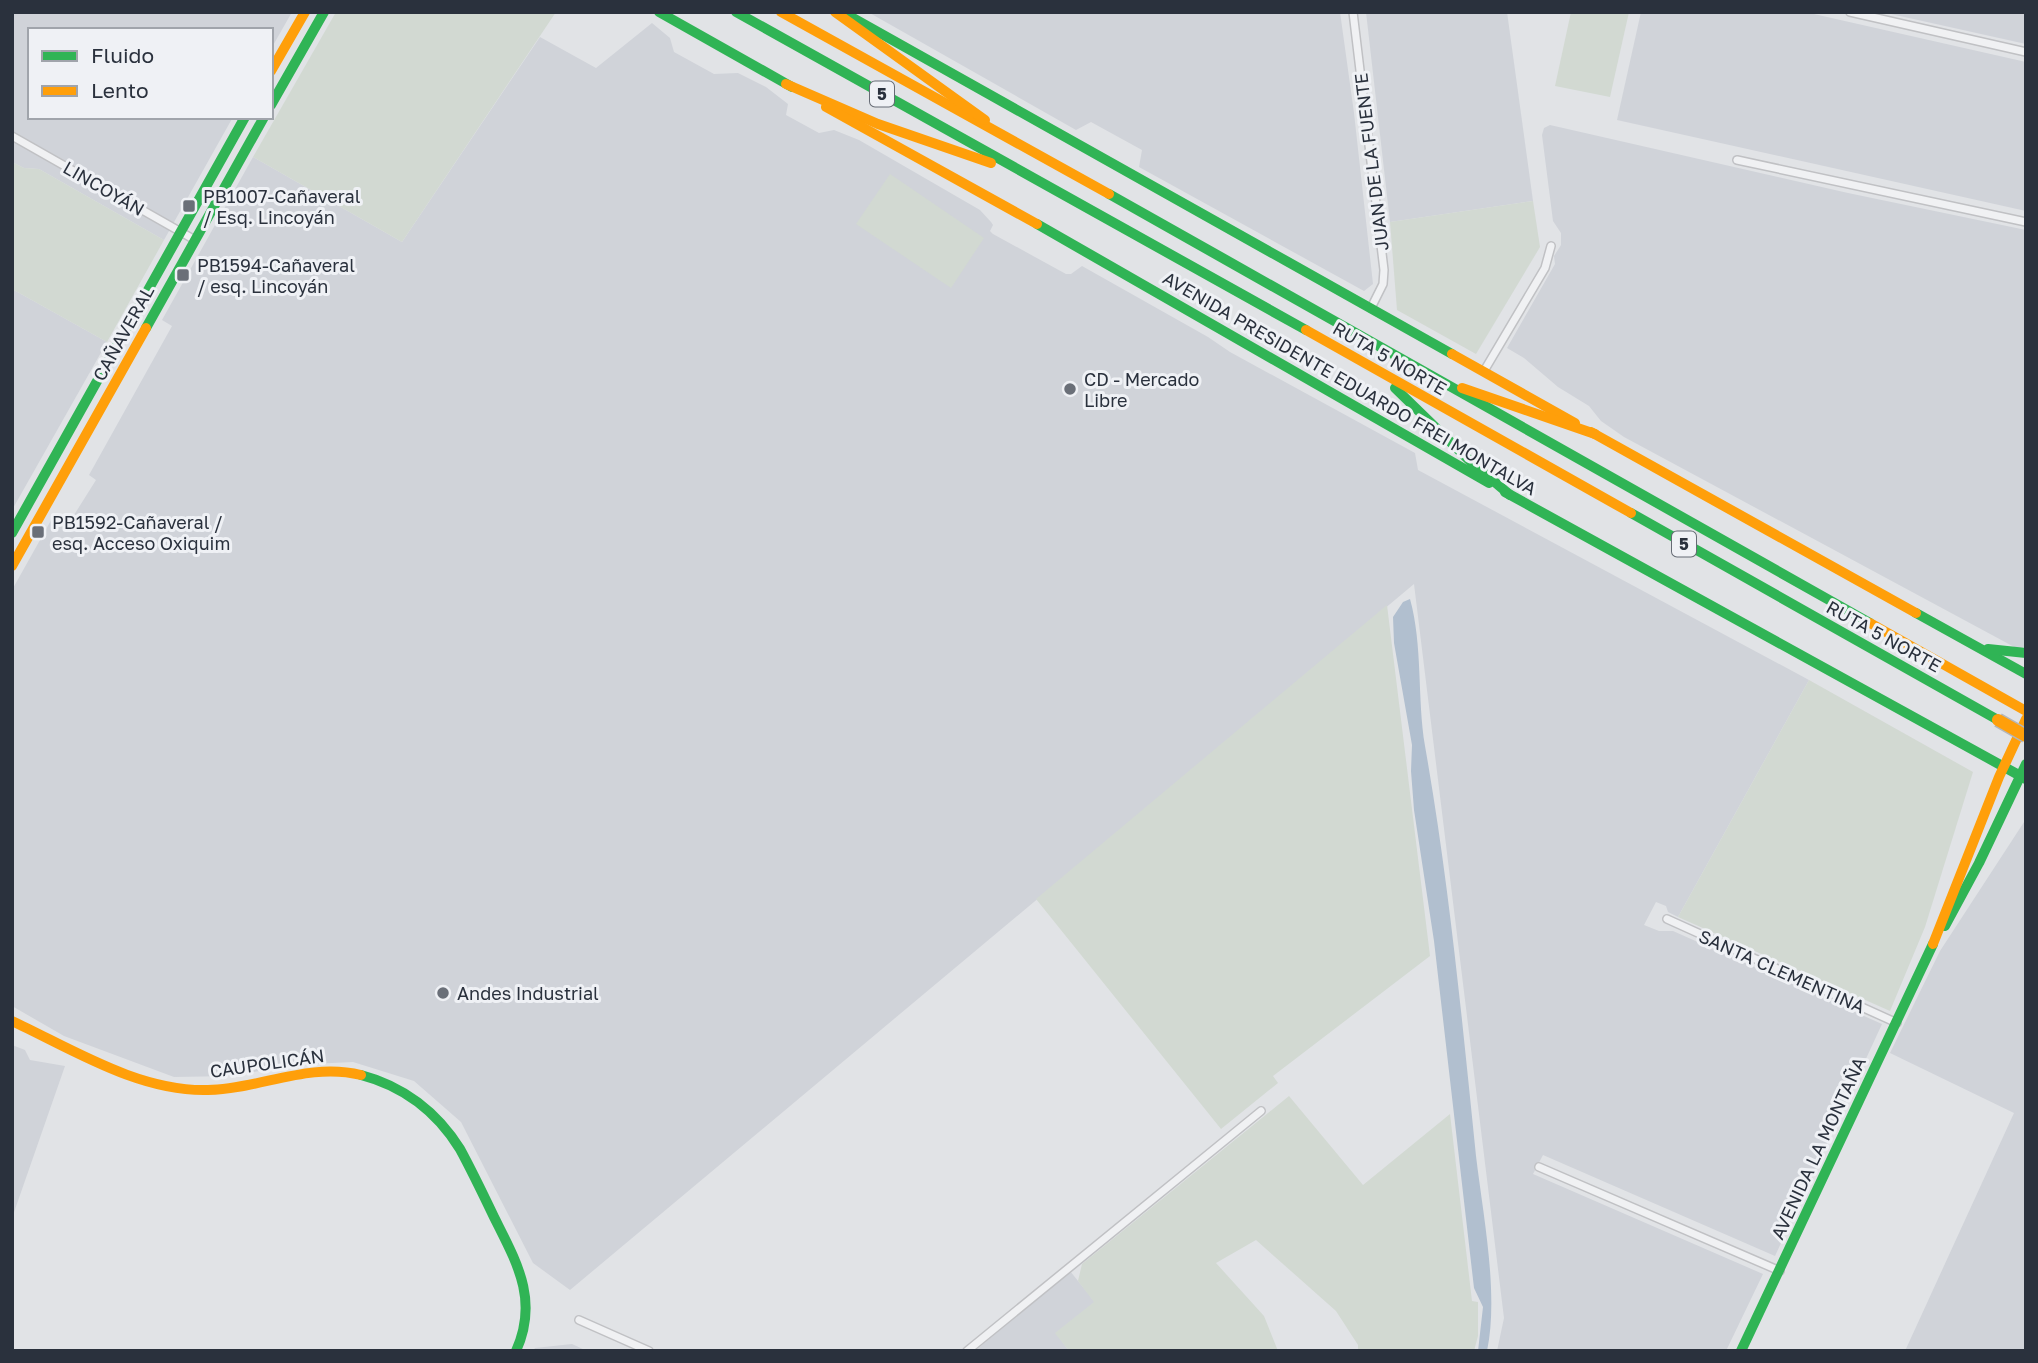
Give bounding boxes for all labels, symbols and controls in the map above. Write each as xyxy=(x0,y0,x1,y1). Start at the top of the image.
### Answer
legend xyxy=(28,28,273,119)
text: Fluido xyxy=(91,42,154,68)
street label: JUAN DE LA FUENTE xyxy=(1349,72,1393,252)
text: Lento xyxy=(91,77,149,103)
road number: 5 xyxy=(870,82,894,106)
street label: LINCOYÁN xyxy=(59,156,149,220)
place label: PB1007-Cañaveral / Esq. Lincoyán xyxy=(203,185,361,228)
marker: PB1007-Cañaveral / Esq. Lincoyán xyxy=(181,198,197,214)
place label: PB1594-Cañaveral / esq. Lincoyán xyxy=(197,254,355,297)
street label: AVENIDA PRESIDENTE EDUARDO FREI MONTALVA xyxy=(1159,266,1541,500)
marker: PB1594-Cañaveral / esq. Lincoyán xyxy=(175,267,191,283)
street label: CAÑAVERAL xyxy=(88,281,158,385)
street label: RUTA 5 NORTE xyxy=(1329,317,1451,399)
place label: CD - Mercado Libre xyxy=(1084,368,1199,411)
marker: CD - Mercado Libre xyxy=(1062,381,1078,397)
place label: PB1592-Cañaveral / esq. Acceso Oxiquim xyxy=(52,511,230,554)
marker: PB1592-Cañaveral / esq. Acceso Oxiquim xyxy=(30,524,46,540)
road number: 5 xyxy=(1672,531,1696,556)
street label: RUTA 5 NORTE xyxy=(1823,595,1945,677)
street label: SANTA CLEMENTINA xyxy=(1696,924,1868,1018)
place label: Andes Industrial xyxy=(457,982,599,1004)
marker: Andes Industrial xyxy=(435,985,451,1001)
street label: CAUPOLICÁN xyxy=(208,1044,326,1082)
street label: AVENIDA LA MONTAÑA xyxy=(1766,1053,1870,1243)

